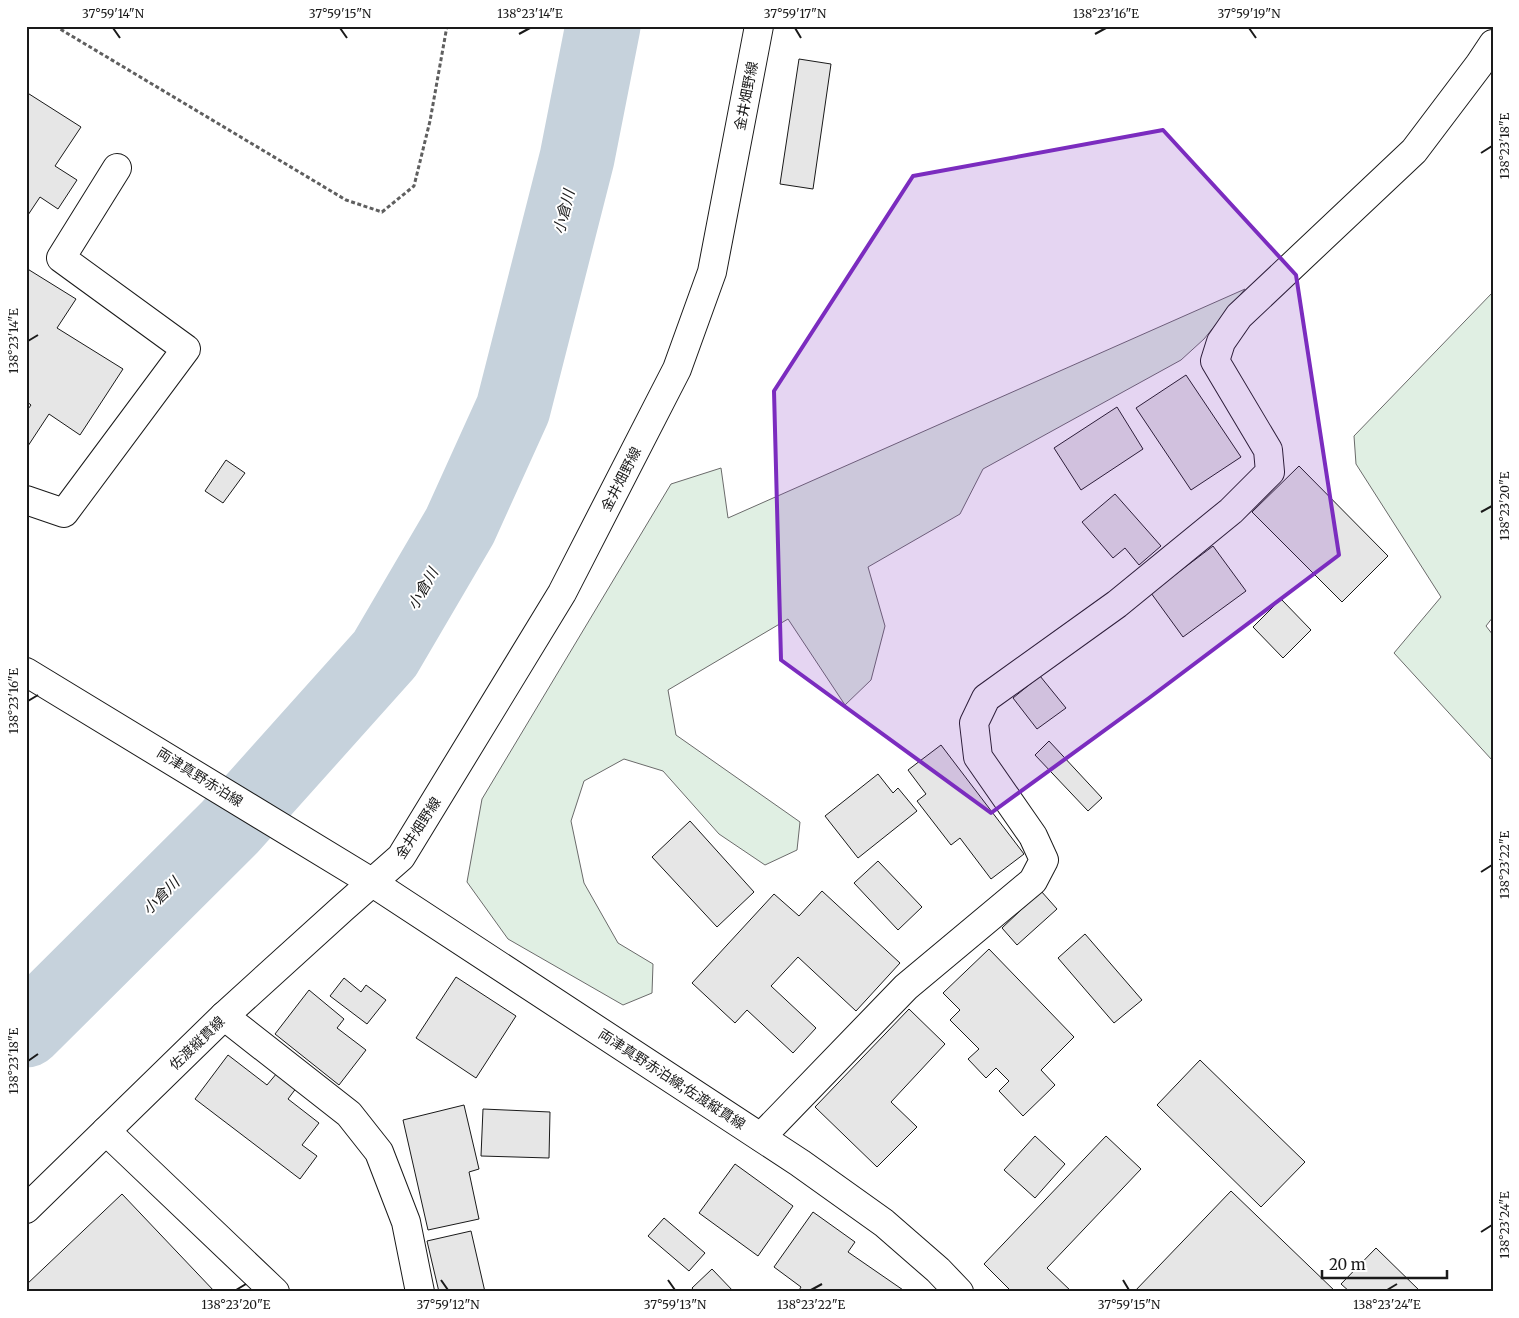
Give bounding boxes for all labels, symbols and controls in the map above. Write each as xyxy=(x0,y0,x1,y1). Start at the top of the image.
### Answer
text: 37°59'14"N xyxy=(82,6,145,21)
text: 37°59'15"N xyxy=(309,6,372,21)
text: 138°23'14"E xyxy=(497,6,563,21)
text: 37°59'17"N xyxy=(764,6,827,21)
text: 138°23'16"E xyxy=(1073,6,1139,21)
text: 37°59'19"N xyxy=(1218,6,1281,21)
street label: 金井畑野線 xyxy=(730,60,762,132)
text: 138°23'18"E xyxy=(1497,112,1512,179)
water label: 小倉川 xyxy=(549,186,579,236)
text: 138°23'14"E xyxy=(6,308,21,374)
street label: 金井畑野線 xyxy=(597,444,645,514)
text: 138°23'20"E xyxy=(1497,471,1512,540)
water label: 小倉川 xyxy=(403,563,443,613)
text: 138°23'16"E xyxy=(6,668,21,734)
street label: 両津真野赤泊線 xyxy=(154,743,246,811)
street label: 金井畑野線 xyxy=(391,794,445,862)
text: 138°23'22"E xyxy=(1497,831,1512,899)
water label: 小倉川 xyxy=(138,872,185,918)
street label: 佐渡縦貫線 xyxy=(166,1012,228,1074)
street label: 両津真野赤泊線;佐渡縦貫線 xyxy=(595,1025,749,1133)
text: 138°23'18"E xyxy=(6,1027,21,1094)
text: 138°23'24"E xyxy=(1497,1191,1512,1259)
scale bar xyxy=(1322,1248,1446,1280)
text: 20 m xyxy=(1329,1255,1366,1274)
text: 138°23'20"E xyxy=(202,1297,271,1312)
text: 37°59'12"N xyxy=(417,1297,480,1312)
text: 37°59'13"N xyxy=(644,1297,707,1312)
text: 138°23'22"E xyxy=(777,1297,845,1312)
text: 37°59'15"N xyxy=(1098,1297,1161,1312)
text: 138°23'24"E xyxy=(1353,1297,1421,1312)

